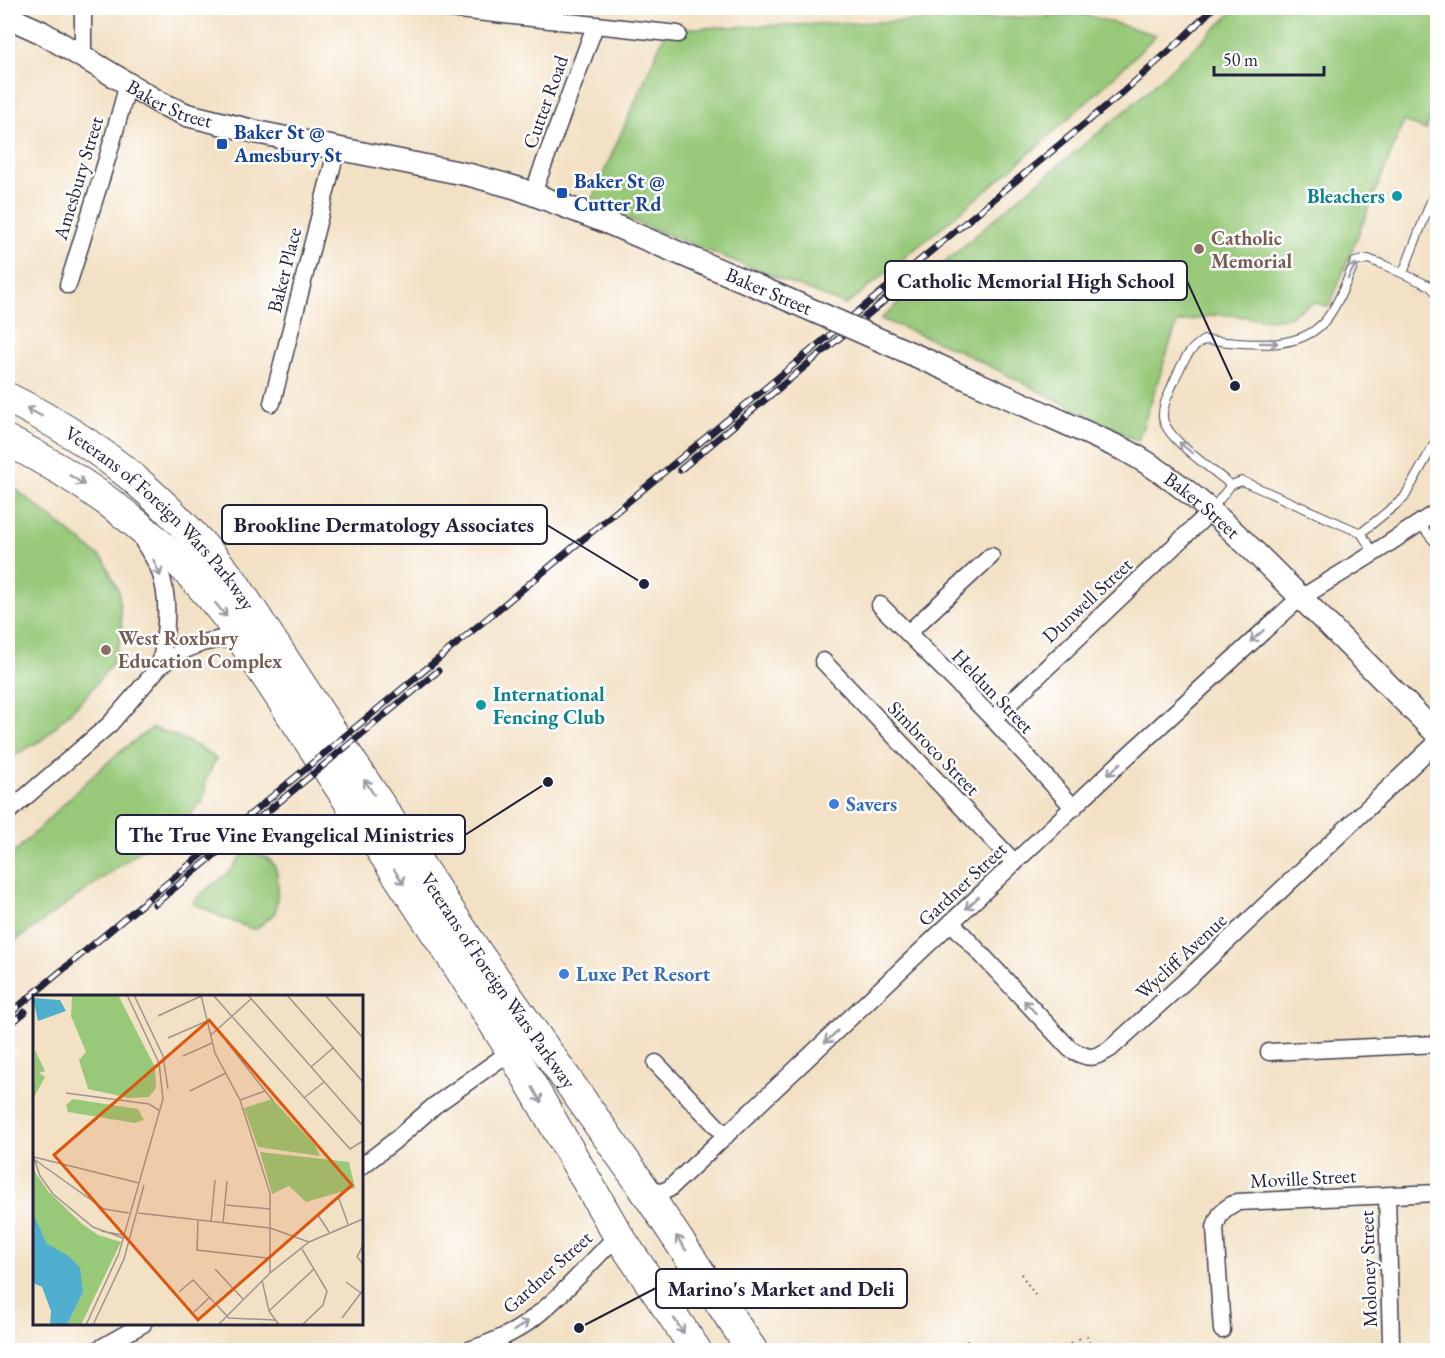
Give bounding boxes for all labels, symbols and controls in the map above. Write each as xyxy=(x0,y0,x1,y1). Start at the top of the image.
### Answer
scale bar xyxy=(1214,39,1324,77)
text: 50 m xyxy=(1223,48,1258,71)
street label: Cutter Road xyxy=(516,51,574,152)
street label: Baker Street xyxy=(122,73,215,134)
street label: Amesbury Street xyxy=(47,112,109,244)
place label: Baker St @ Amesbury St xyxy=(233,119,342,168)
marker: Baker St @ Amesbury St xyxy=(215,137,229,151)
place label: Baker St @ Cutter Rd xyxy=(574,168,665,217)
place label: Bleachers xyxy=(1307,183,1385,209)
marker: Baker St @ Cutter Rd xyxy=(555,186,569,200)
marker: Bleachers xyxy=(1390,189,1404,203)
street label: Baker Place xyxy=(261,224,307,315)
place label: Catholic Memorial xyxy=(1211,225,1292,274)
marker: Catholic Memorial xyxy=(1192,242,1206,256)
street label: Baker Street xyxy=(722,261,817,321)
callout: Catholic Memorial High School xyxy=(885,261,1187,300)
one-way arrow xyxy=(1346,262,1358,280)
text: Catholic Memorial High School xyxy=(897,267,1175,294)
one-way arrow xyxy=(1258,337,1278,349)
one-way arrow xyxy=(26,406,44,417)
street label: Veterans of Foreign Wars Parkway xyxy=(60,420,261,615)
one-way arrow xyxy=(1179,441,1194,455)
street label: Baker Street xyxy=(1159,466,1246,545)
one-way arrow xyxy=(68,474,85,486)
callout: Brookline Dermatology Associates xyxy=(222,505,547,544)
text: Brookline Dermatology Associates xyxy=(234,511,534,538)
street label: Dunwell Street xyxy=(1036,551,1138,648)
one-way arrow xyxy=(152,558,163,576)
one-way arrow xyxy=(215,602,228,618)
place label: West Roxbury Education Complex xyxy=(118,625,282,674)
one-way arrow xyxy=(1250,629,1265,643)
marker: West Roxbury Education Complex xyxy=(99,643,113,657)
street label: Heldun Street xyxy=(946,643,1040,739)
place label: International Fencing Club xyxy=(493,681,605,730)
street label: Simbroco Street xyxy=(882,695,986,802)
marker: International Fencing Club xyxy=(474,698,488,712)
one-way arrow xyxy=(1107,762,1122,776)
one-way arrow xyxy=(363,779,375,796)
place label: Savers xyxy=(846,791,897,817)
marker: Savers xyxy=(827,797,841,811)
callout: The True Vine Evangelical Ministries xyxy=(116,815,465,854)
text: The True Vine Evangelical Ministries xyxy=(128,821,454,848)
street label: Gardner Street xyxy=(912,836,1012,932)
street label: Veterans of Foreign Wars Parkway xyxy=(415,867,582,1094)
one-way arrow xyxy=(393,868,406,885)
one-way arrow xyxy=(965,896,980,910)
street label: Wycliff Avenue xyxy=(1130,907,1232,1005)
place label: Luxe Pet Resort xyxy=(576,961,711,987)
marker: Luxe Pet Resort xyxy=(557,967,571,981)
inset map xyxy=(33,995,363,1325)
one-way arrow xyxy=(1023,999,1037,1014)
one-way arrow xyxy=(824,1030,839,1044)
one-way arrow xyxy=(531,1086,543,1103)
street label: Moville Street xyxy=(1249,1162,1357,1194)
street label: Moloney Street xyxy=(1353,1209,1383,1328)
street label: Gardner Street xyxy=(497,1224,598,1319)
one-way arrow xyxy=(674,1235,686,1252)
callout: Marino's Market and Deli xyxy=(656,1269,907,1308)
text: Marino's Market and Deli xyxy=(668,1275,894,1302)
one-way arrow xyxy=(673,1318,686,1335)
one-way arrow xyxy=(513,1319,530,1332)

